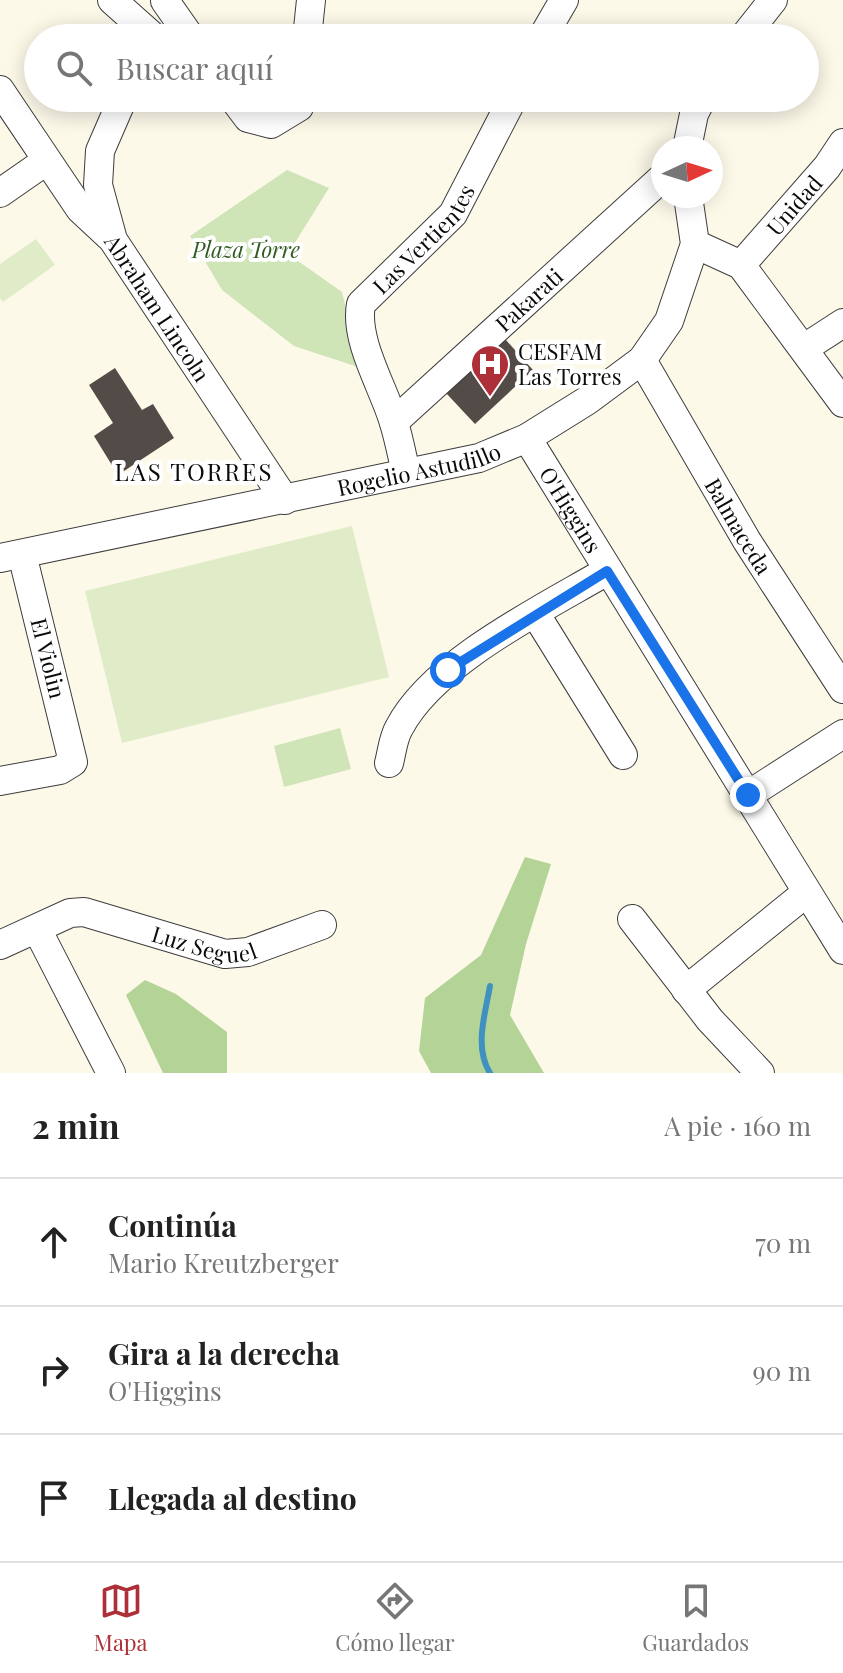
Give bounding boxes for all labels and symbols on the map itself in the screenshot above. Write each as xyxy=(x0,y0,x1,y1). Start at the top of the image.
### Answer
north arrow xyxy=(651,136,723,208)
street label: Unidad xyxy=(759,168,829,241)
street label: Las Vertientes xyxy=(366,179,481,300)
street label: Abraham Lincoln xyxy=(98,227,217,387)
park label: Plaza Torre xyxy=(191,234,300,264)
street label: Pakarati xyxy=(488,261,569,338)
place label: CESFAM Las Torres xyxy=(518,336,622,391)
hospital icon: CESFAM Las Torres xyxy=(469,343,511,398)
street label: Rogelio Astudillo xyxy=(334,436,505,502)
district label: LAS TORRES xyxy=(115,455,273,487)
street label: O'Higgins xyxy=(533,461,609,558)
street label: Balmaceda xyxy=(698,472,779,580)
street label: El Violin xyxy=(25,615,73,701)
route start xyxy=(430,652,466,688)
route end xyxy=(730,777,766,813)
street label: Luz Seguel xyxy=(148,918,261,969)

